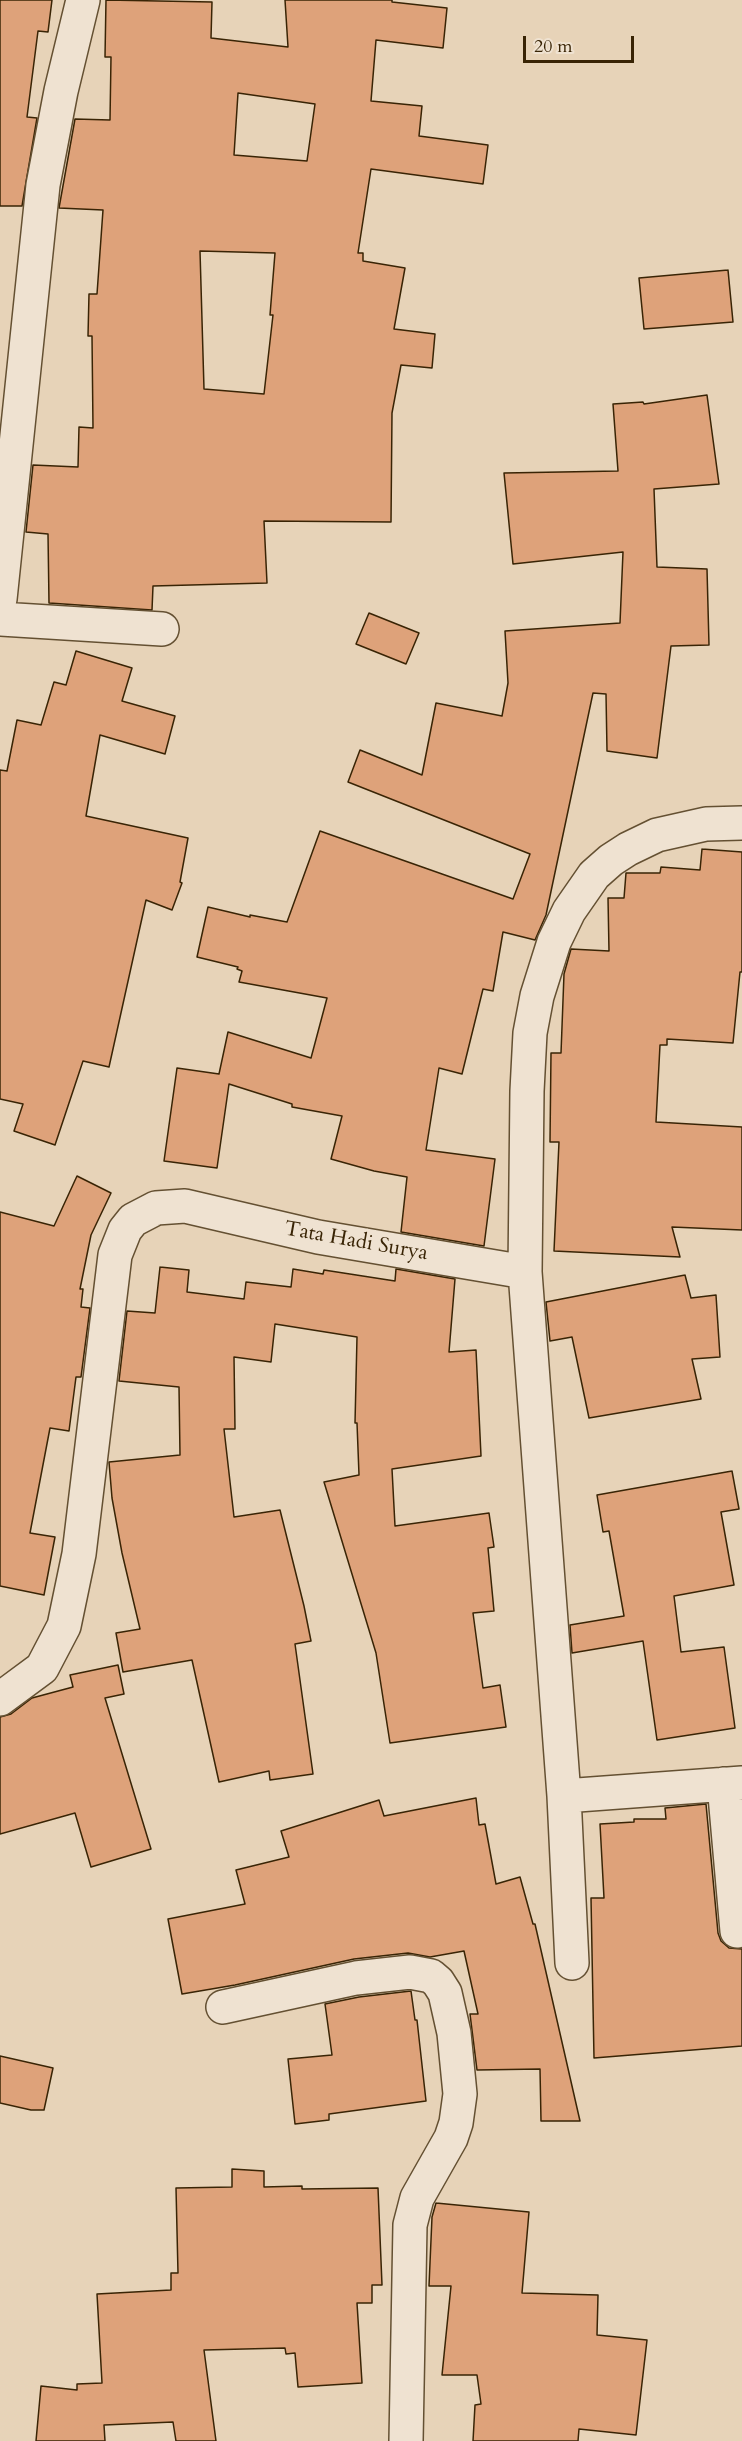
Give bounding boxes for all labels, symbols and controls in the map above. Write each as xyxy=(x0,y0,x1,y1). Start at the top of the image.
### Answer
scale bar xyxy=(526,24,637,62)
text: 20 m xyxy=(534,34,573,59)
street label: Tata Hadi Surya xyxy=(282,1217,430,1267)

